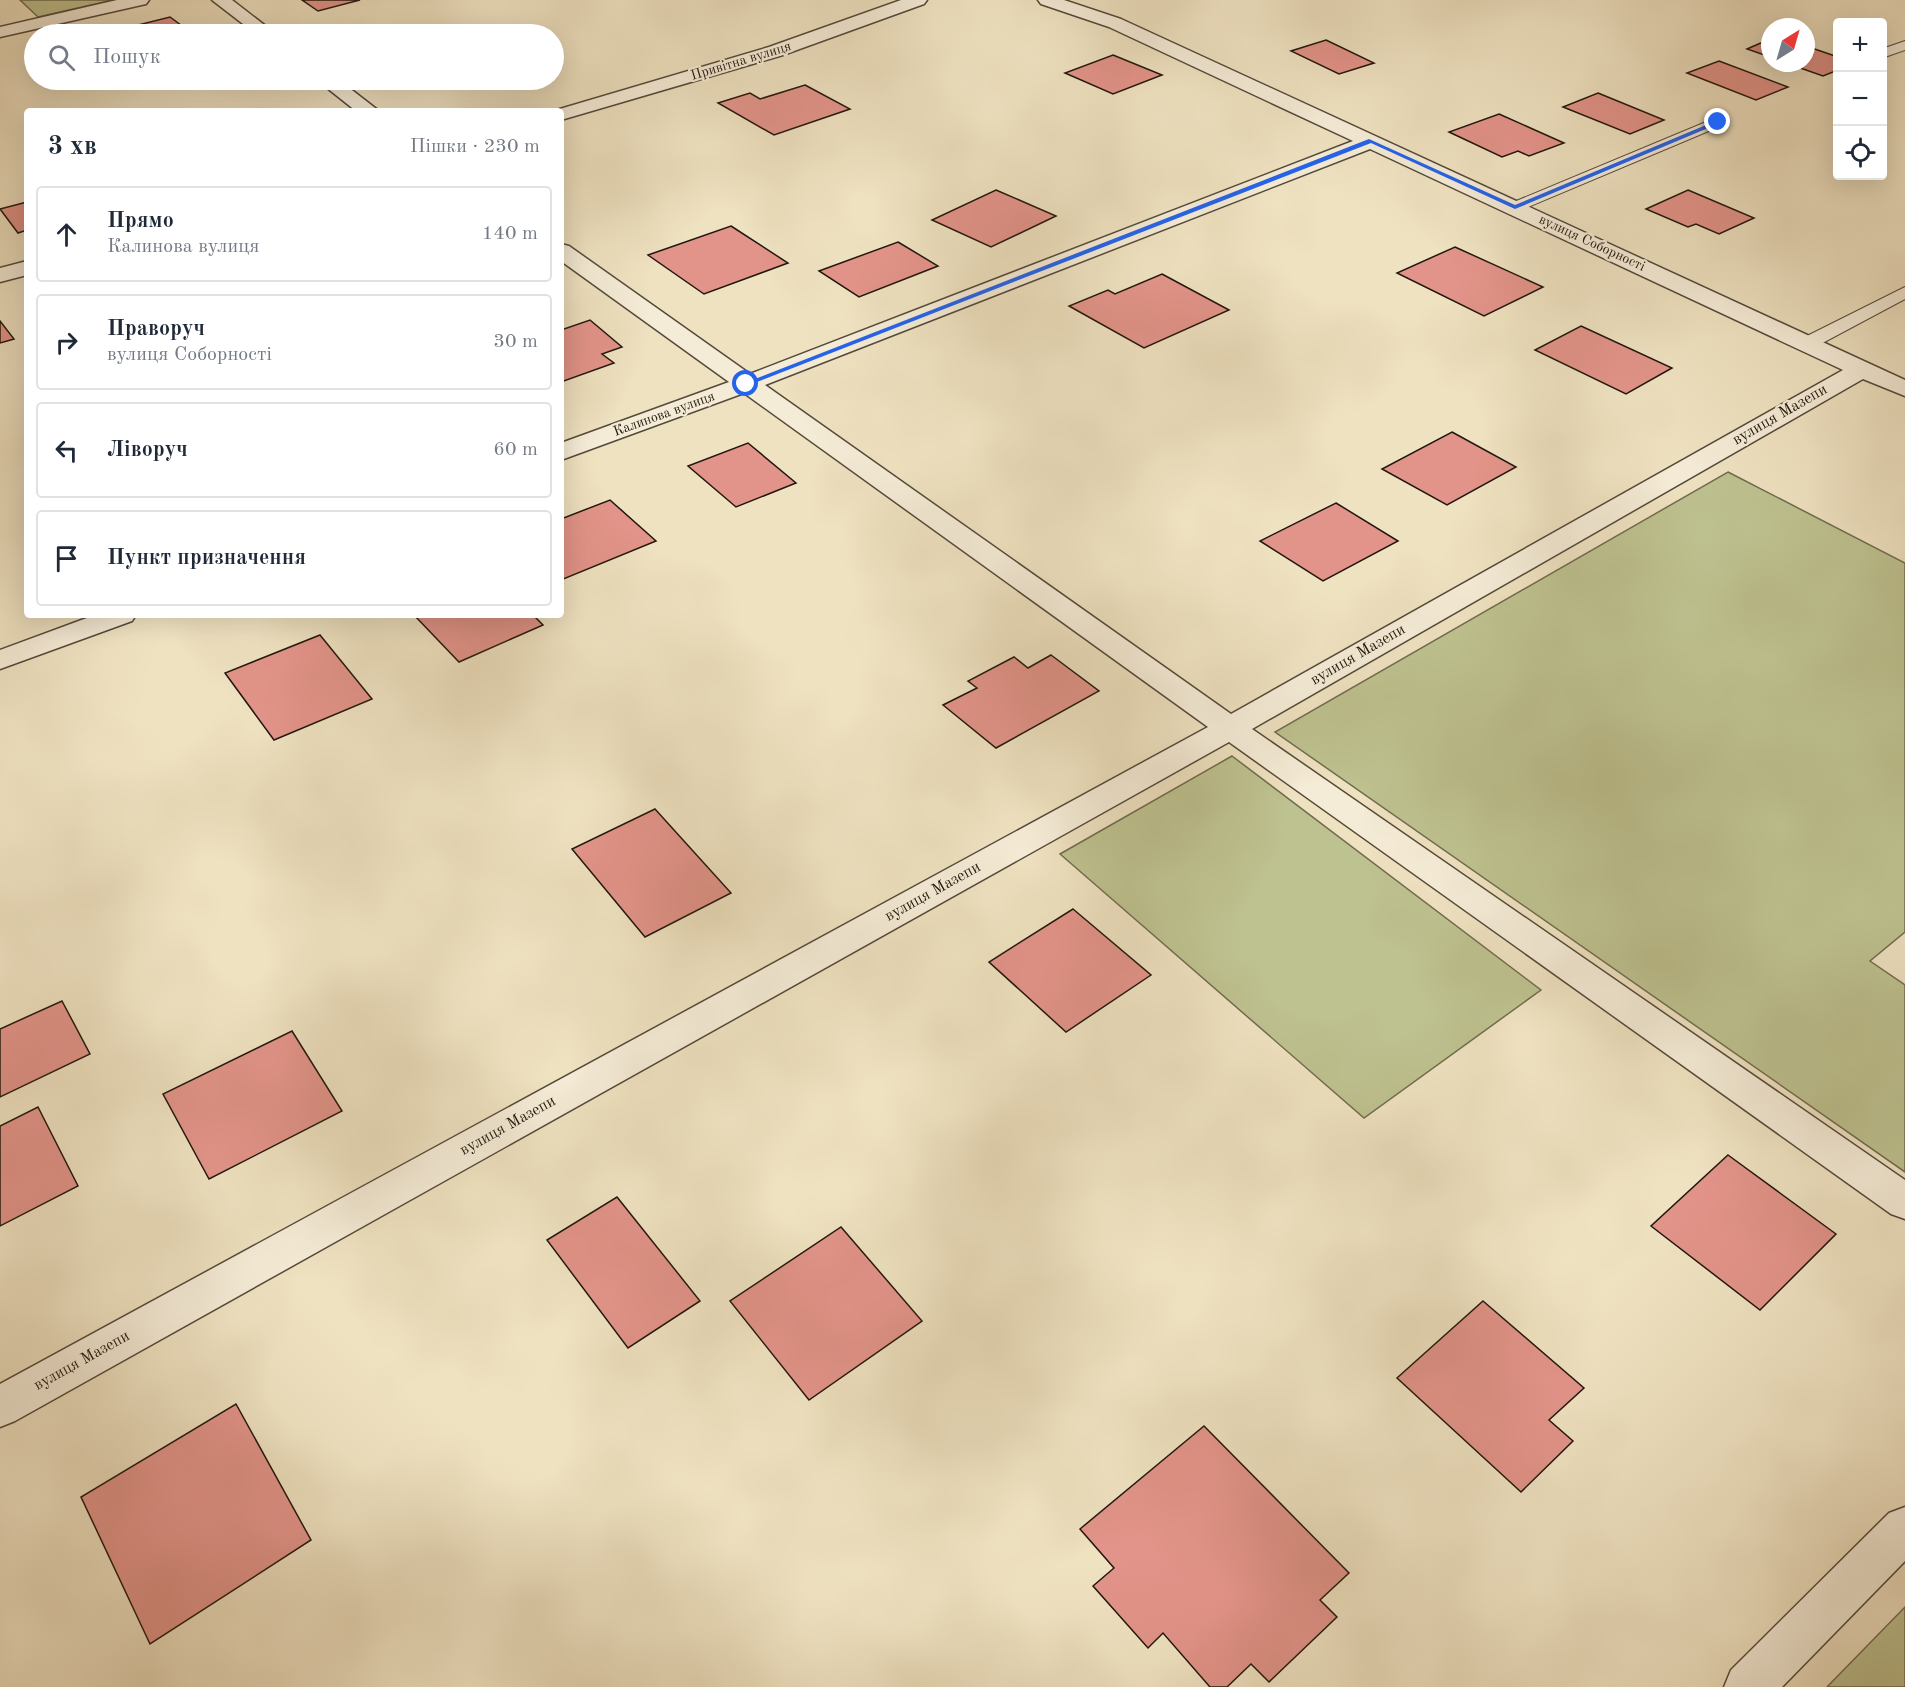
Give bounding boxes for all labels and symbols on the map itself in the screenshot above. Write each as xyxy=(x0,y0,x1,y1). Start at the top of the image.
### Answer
north arrow xyxy=(1761,18,1815,72)
street label: Привітна вулиця xyxy=(689,39,793,83)
route end xyxy=(1704,108,1730,134)
street label: вулиця Соборності xyxy=(1537,212,1647,274)
route start xyxy=(732,370,758,396)
street label: вулиця Мазепи xyxy=(1730,381,1830,449)
street label: Калинова вулиця xyxy=(611,389,717,439)
street label: вулиця Мазепи xyxy=(1308,621,1408,689)
street label: вулиця Мазепи xyxy=(883,859,983,925)
street label: вулиця Мазепи xyxy=(458,1093,558,1159)
street label: вулиця Мазепи xyxy=(32,1328,132,1394)

